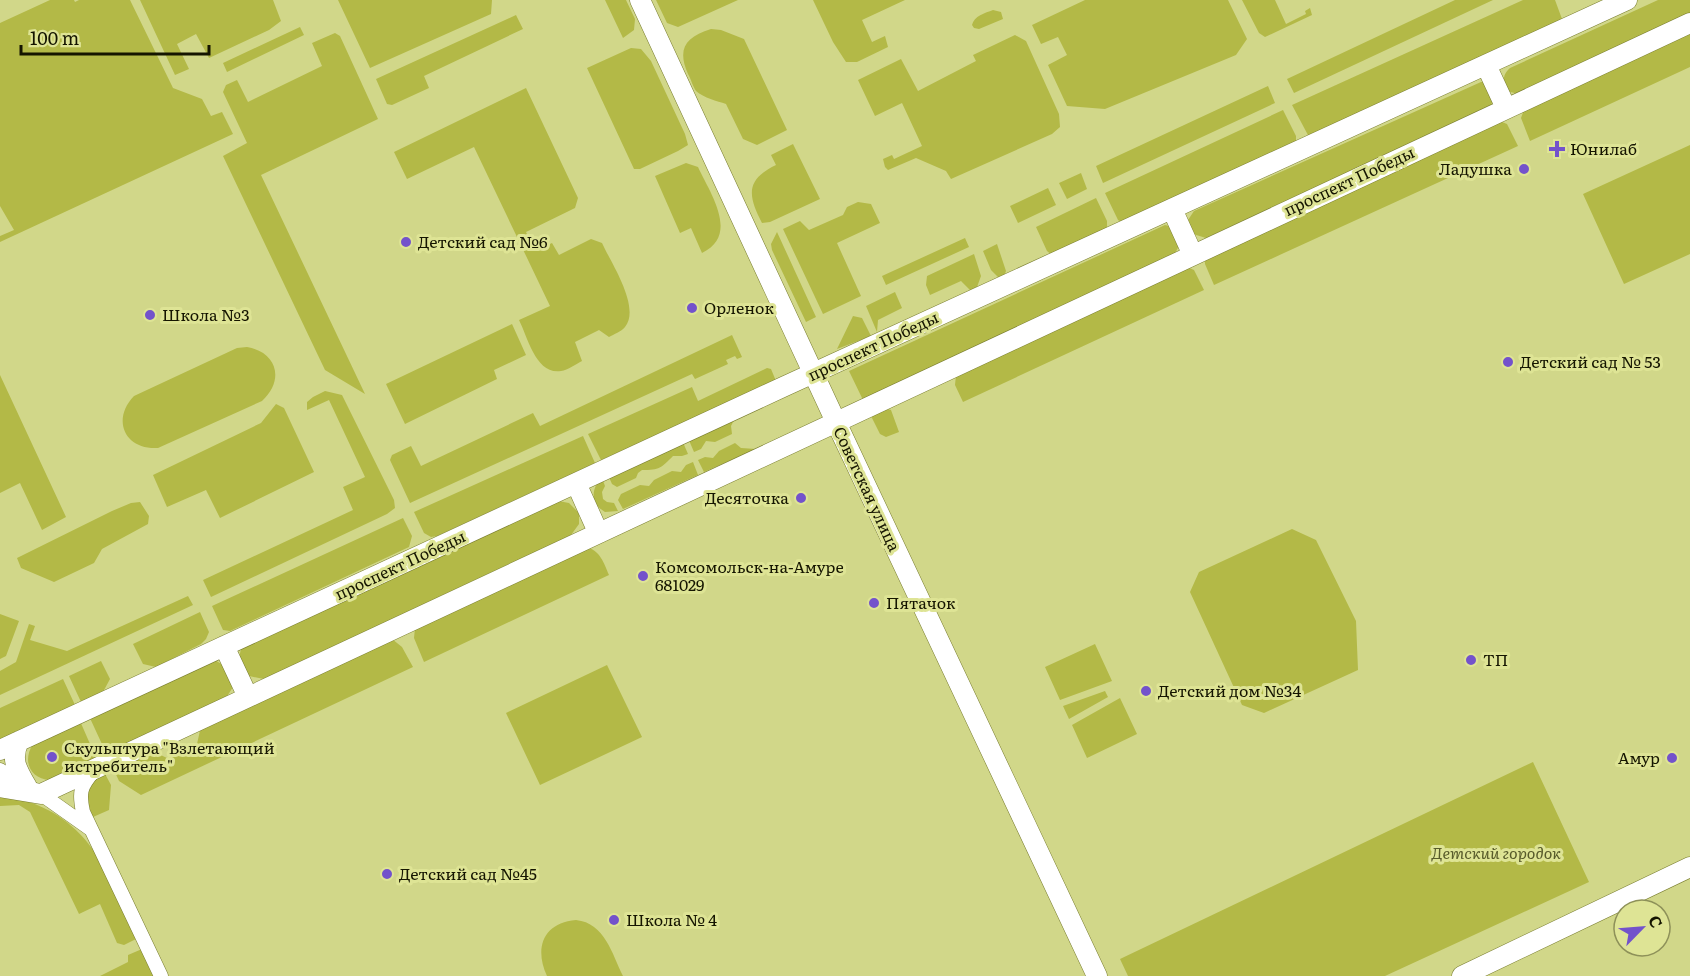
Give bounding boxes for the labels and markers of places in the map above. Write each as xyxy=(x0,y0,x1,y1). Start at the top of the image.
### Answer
place label: Юнилаб xyxy=(1570,136,1637,160)
marker: Юнилаб xyxy=(1548,140,1566,158)
place label: Ладушка xyxy=(1439,156,1512,180)
marker: Ладушка xyxy=(1517,162,1531,176)
place label: Детский сад №6 xyxy=(418,229,548,253)
marker: Детский сад №6 xyxy=(399,235,413,249)
place label: Орленок xyxy=(704,295,774,319)
marker: Орленок xyxy=(685,301,699,315)
place label: Школа №3 xyxy=(162,302,250,326)
marker: Школа №3 xyxy=(143,308,157,322)
place label: Детский сад № 53 xyxy=(1520,349,1661,373)
marker: Детский сад № 53 xyxy=(1501,355,1515,369)
place label: Десяточка xyxy=(705,485,789,509)
marker: Десяточка xyxy=(794,491,808,505)
place label: Комсомольск-на-Амуре 681029 xyxy=(655,554,844,596)
marker: Комсомольск-на-Амуре 681029 xyxy=(636,569,650,583)
place label: Пятачок xyxy=(886,590,956,614)
marker: Пятачок xyxy=(867,596,881,610)
place label: ТП xyxy=(1483,647,1508,671)
marker: ТП xyxy=(1464,653,1478,667)
place label: Детский дом №34 xyxy=(1158,678,1301,702)
marker: Детский дом №34 xyxy=(1139,684,1153,698)
place label: Скульптура "Взлетающий истребитель" xyxy=(64,735,275,777)
place label: Амур xyxy=(1618,745,1660,769)
marker: Скульптура "Взлетающий истребитель" xyxy=(45,750,59,764)
marker: Амур xyxy=(1665,751,1679,765)
place label: Детский сад №45 xyxy=(399,861,537,885)
marker: Детский сад №45 xyxy=(380,867,394,881)
place label: Школа № 4 xyxy=(626,907,717,931)
marker: Школа № 4 xyxy=(607,913,621,927)

